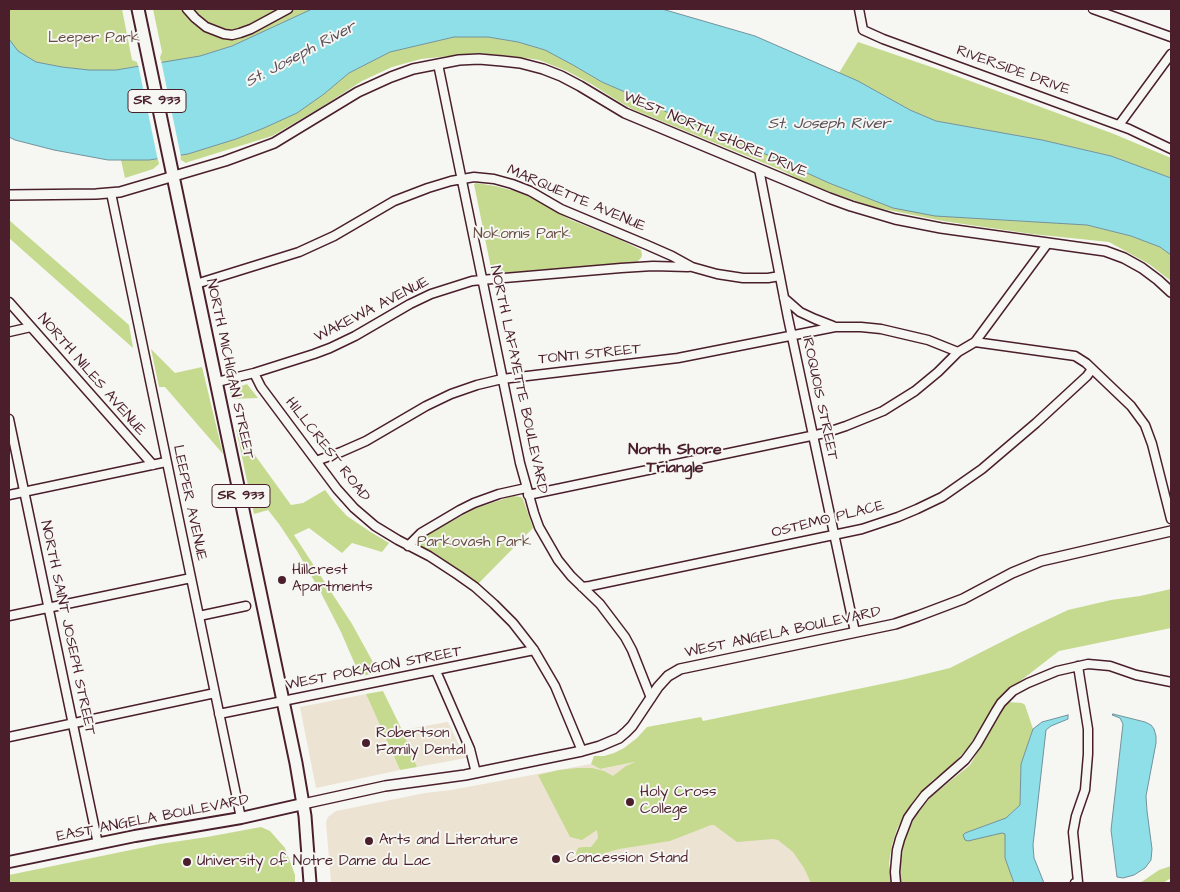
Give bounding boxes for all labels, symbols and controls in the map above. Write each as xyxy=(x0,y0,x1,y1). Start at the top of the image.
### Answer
water label: St. Joseph River xyxy=(242,18,360,92)
park label: Leeper Park xyxy=(48,30,140,48)
street label: RIVERSIDE DRIVE xyxy=(954,42,1072,100)
street label: WEST NORTH SHORE DRIVE xyxy=(620,88,810,182)
road number: SR 933 xyxy=(128,90,186,112)
water label: St. Joseph River xyxy=(768,115,890,135)
street label: MARQUETTE AVENUE xyxy=(504,162,648,236)
park label: Nokomis Park xyxy=(473,226,571,244)
street label: NORTH LAFAYETTE BOULEVARD xyxy=(485,264,551,496)
street label: WAKEWA AVENUE xyxy=(312,273,432,347)
street label: NORTH MICHIGAN STREET xyxy=(201,277,257,461)
street label: NORTH NILES AVENUE xyxy=(33,310,149,440)
street label: IROQUOIS STREET xyxy=(797,334,841,462)
street label: TONTI STREET xyxy=(538,341,642,369)
street label: HILLCREST ROAD xyxy=(281,394,373,506)
district label: North Shore Triangle xyxy=(628,441,722,479)
street label: LEEPER AVENUE xyxy=(168,443,210,563)
road number: SR 933 xyxy=(212,484,270,508)
street label: OSTEMO PLACE xyxy=(770,497,886,543)
street label: NORTH SAINT JOSEPH STREET xyxy=(35,519,99,737)
park label: Parkovash Park xyxy=(417,534,531,552)
place label: Hillcrest Apartments xyxy=(292,562,373,597)
marker: Hillcrest Apartments xyxy=(276,574,288,586)
street label: WEST ANGELA BOULEVARD xyxy=(683,603,883,663)
street label: WEST POKAGON STREET xyxy=(284,643,464,695)
place label: Robertson Family Dental xyxy=(376,725,466,760)
marker: Robertson Family Dental xyxy=(360,737,372,749)
place label: Holy Cross College xyxy=(640,784,717,819)
street label: EAST ANGELA BOULEVARD xyxy=(55,792,251,846)
marker: Holy Cross College xyxy=(624,796,636,808)
place label: Arts and Literature xyxy=(379,832,518,850)
marker: Arts and Literature xyxy=(363,835,375,847)
place label: Concession Stand xyxy=(566,850,688,868)
place label: University of Notre Dame du Lac xyxy=(197,853,431,871)
marker: Concession Stand xyxy=(550,853,562,865)
marker: University of Notre Dame du Lac xyxy=(181,856,193,868)

